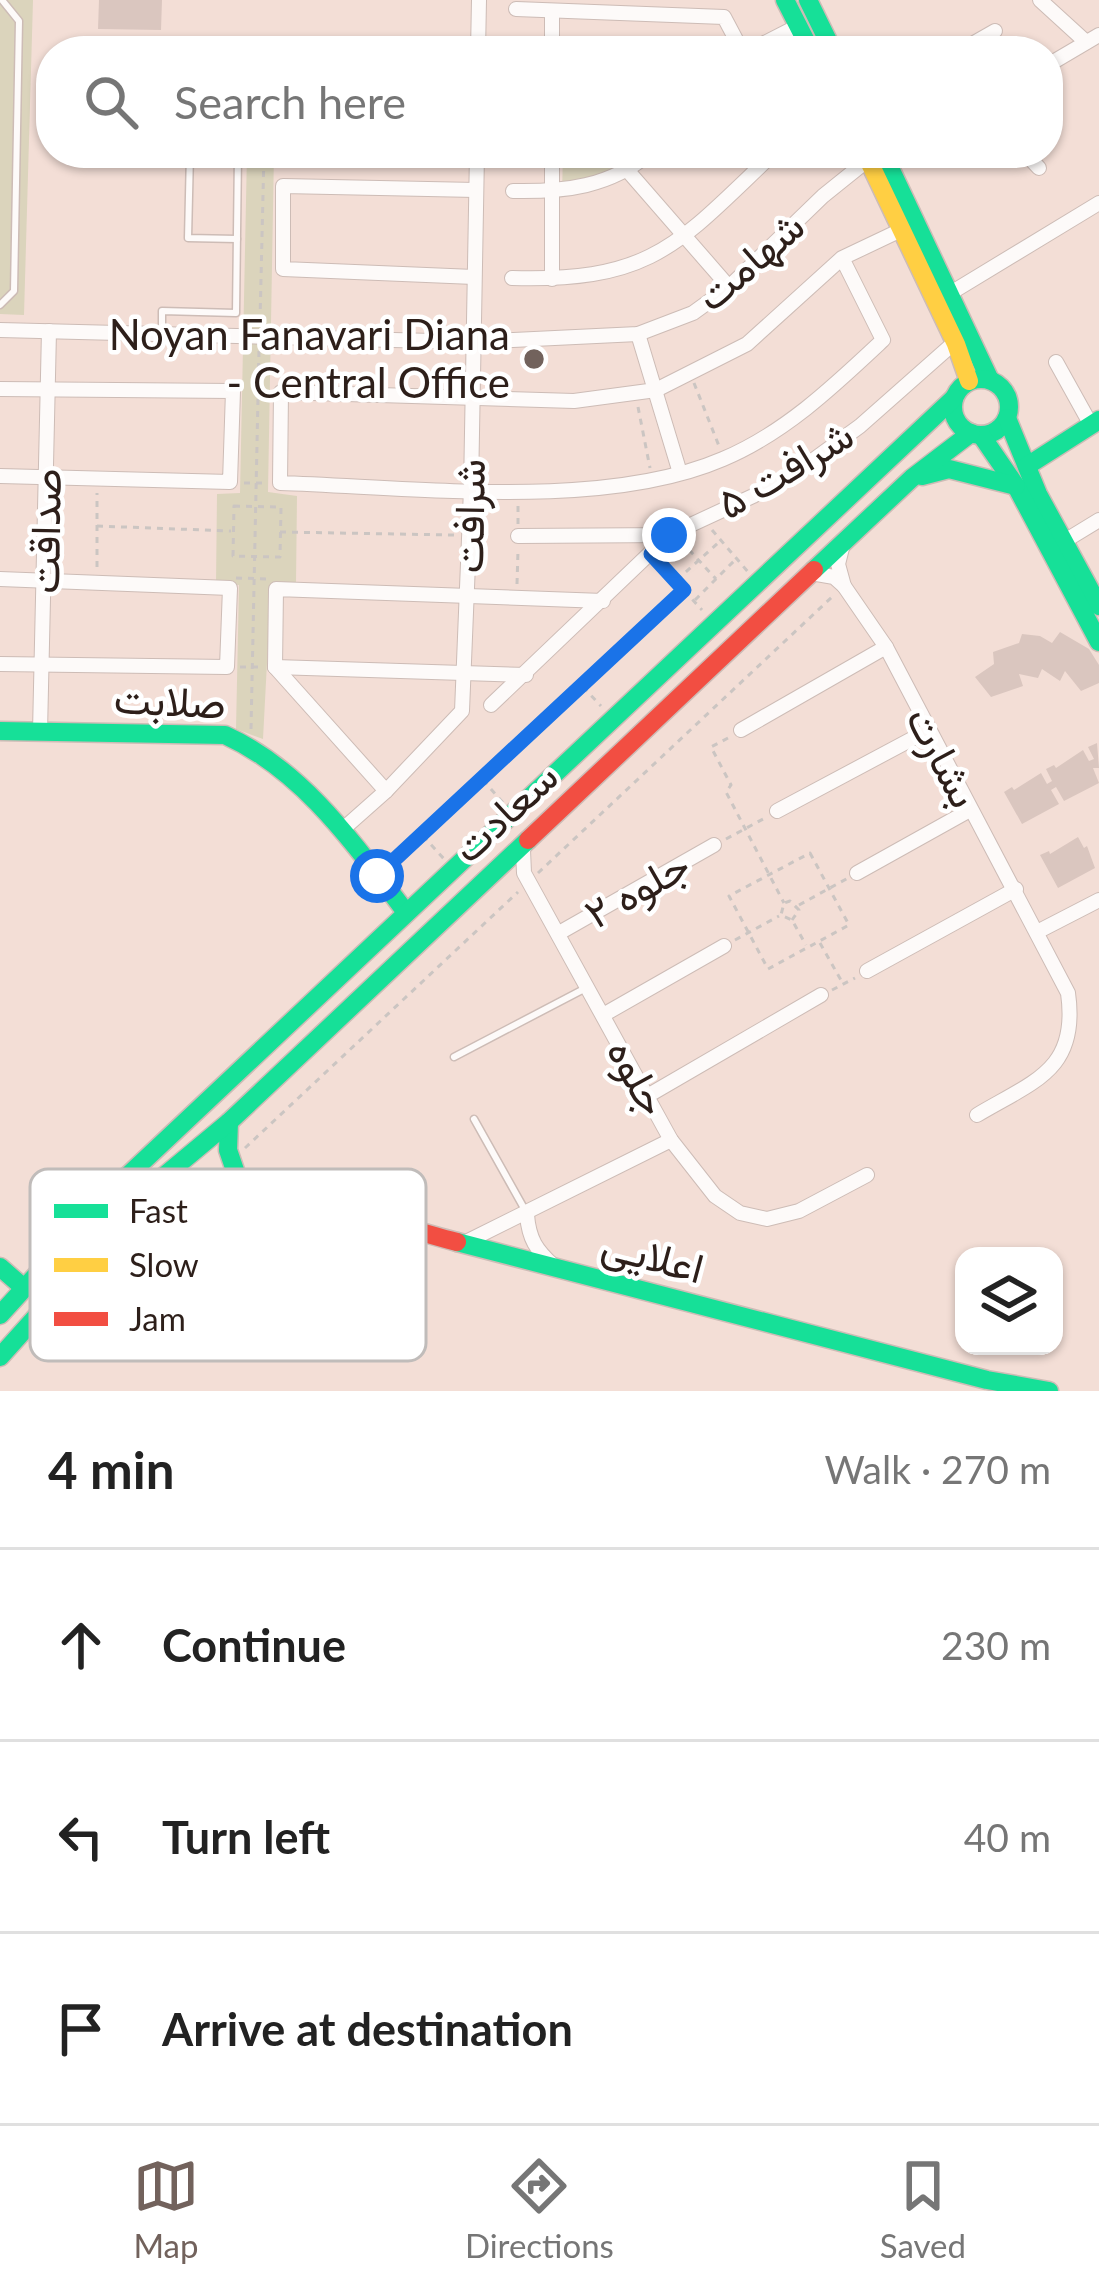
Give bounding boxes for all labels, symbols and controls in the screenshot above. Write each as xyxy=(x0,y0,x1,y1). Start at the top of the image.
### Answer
search box xyxy=(36,36,1063,168)
icon: search xyxy=(78,69,144,135)
text: Search here xyxy=(174,75,406,129)
street label: شهامت xyxy=(685,200,815,322)
place label: Noyan Fanavari Diana - Central Office xyxy=(109,309,510,407)
marker: Noyan Fanavari Diana - Central Office xyxy=(521,346,547,372)
street label: شرافت ۵ xyxy=(707,408,863,531)
street label: شرافت xyxy=(442,458,497,574)
street label: صداقت xyxy=(18,468,70,594)
route end xyxy=(642,508,696,562)
street label: صلابت xyxy=(113,672,227,729)
street label: بشارت xyxy=(894,698,991,817)
street label: سعادت xyxy=(442,750,567,872)
street label: جلوه ۲ xyxy=(575,838,699,940)
route start xyxy=(350,849,404,903)
street label: جلوه xyxy=(596,1030,680,1124)
legend xyxy=(30,1169,426,1361)
text: Fast xyxy=(129,1190,188,1230)
street label: اعلایی xyxy=(597,1218,709,1294)
text: Slow xyxy=(129,1244,199,1284)
map controls xyxy=(955,1247,1063,1355)
button: layers xyxy=(955,1247,1063,1355)
text: Jam xyxy=(129,1298,186,1338)
text: 4 min xyxy=(48,1439,174,1500)
text: Walk · 270 m xyxy=(824,1446,1051,1492)
icon: ahead xyxy=(48,1612,114,1678)
text: Continue xyxy=(162,1618,346,1672)
text: 230 m xyxy=(941,1622,1051,1668)
icon: left xyxy=(48,1804,114,1870)
text: Turn left xyxy=(162,1810,330,1864)
text: 40 m xyxy=(964,1814,1051,1860)
icon: arrive xyxy=(48,1996,114,2062)
text: Arrive at destination xyxy=(162,2002,573,2056)
tab: Map xyxy=(133,2153,199,2265)
tab: Directions xyxy=(465,2153,614,2265)
tab: Saved xyxy=(880,2153,966,2265)

